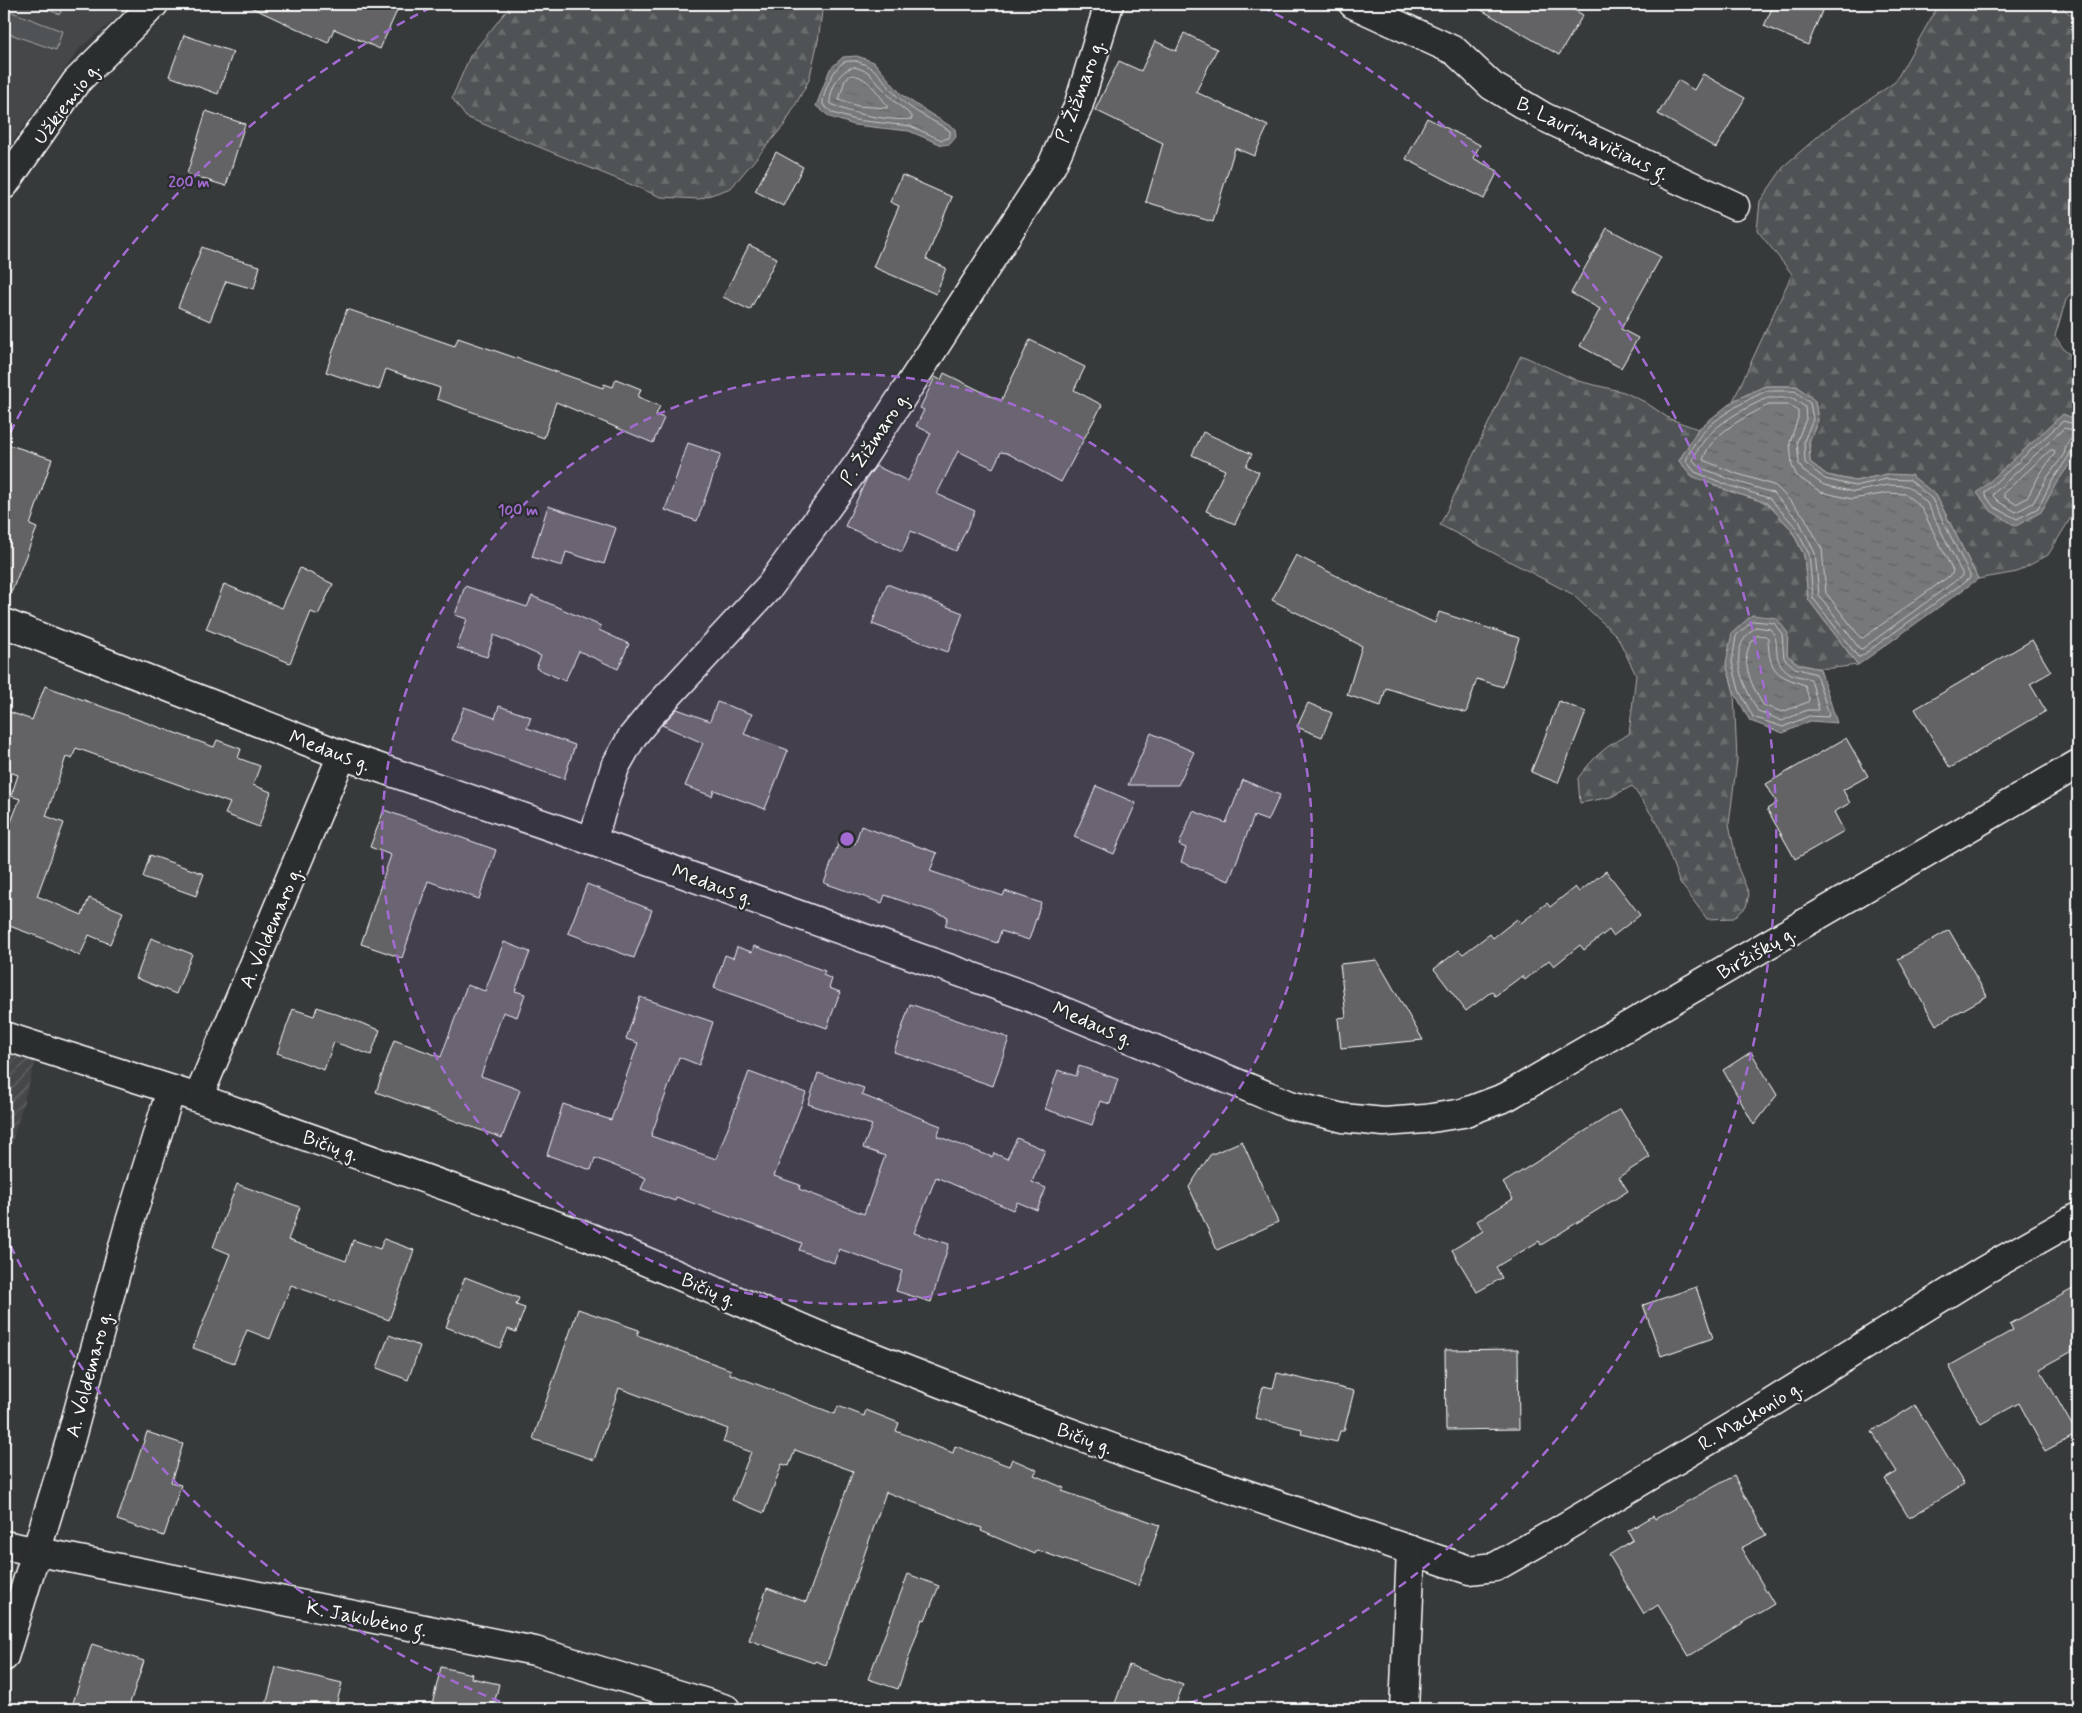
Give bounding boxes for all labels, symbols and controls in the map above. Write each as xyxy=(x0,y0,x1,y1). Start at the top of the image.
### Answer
street label: P. Žižmaro g. xyxy=(1049,36,1112,147)
street label: Užkiemio g. xyxy=(27,57,107,151)
street label: B. Laurinavičiaus g. xyxy=(1511,91,1673,190)
text: 200 m xyxy=(169,173,210,193)
street label: P. Žižmaro g. xyxy=(834,387,917,491)
text: 100 m xyxy=(498,501,538,521)
street label: Medaus g. xyxy=(285,724,374,779)
centre of rings xyxy=(838,830,856,848)
street label: Medaus g. xyxy=(668,858,757,913)
street label: A. Voldemaro g. xyxy=(234,863,309,993)
street label: Biržiškų g. xyxy=(1712,920,1801,987)
street label: Medaus g. xyxy=(1048,995,1137,1053)
street label: Bičių g. xyxy=(299,1124,362,1169)
street label: Bičių g. xyxy=(677,1267,740,1314)
street label: A. Voldemaro g. xyxy=(60,1308,119,1441)
street label: R. Mackonio g. xyxy=(1694,1375,1808,1458)
street label: Bičių g. xyxy=(1053,1417,1116,1462)
street label: K. Jakubėno g. xyxy=(304,1595,429,1646)

